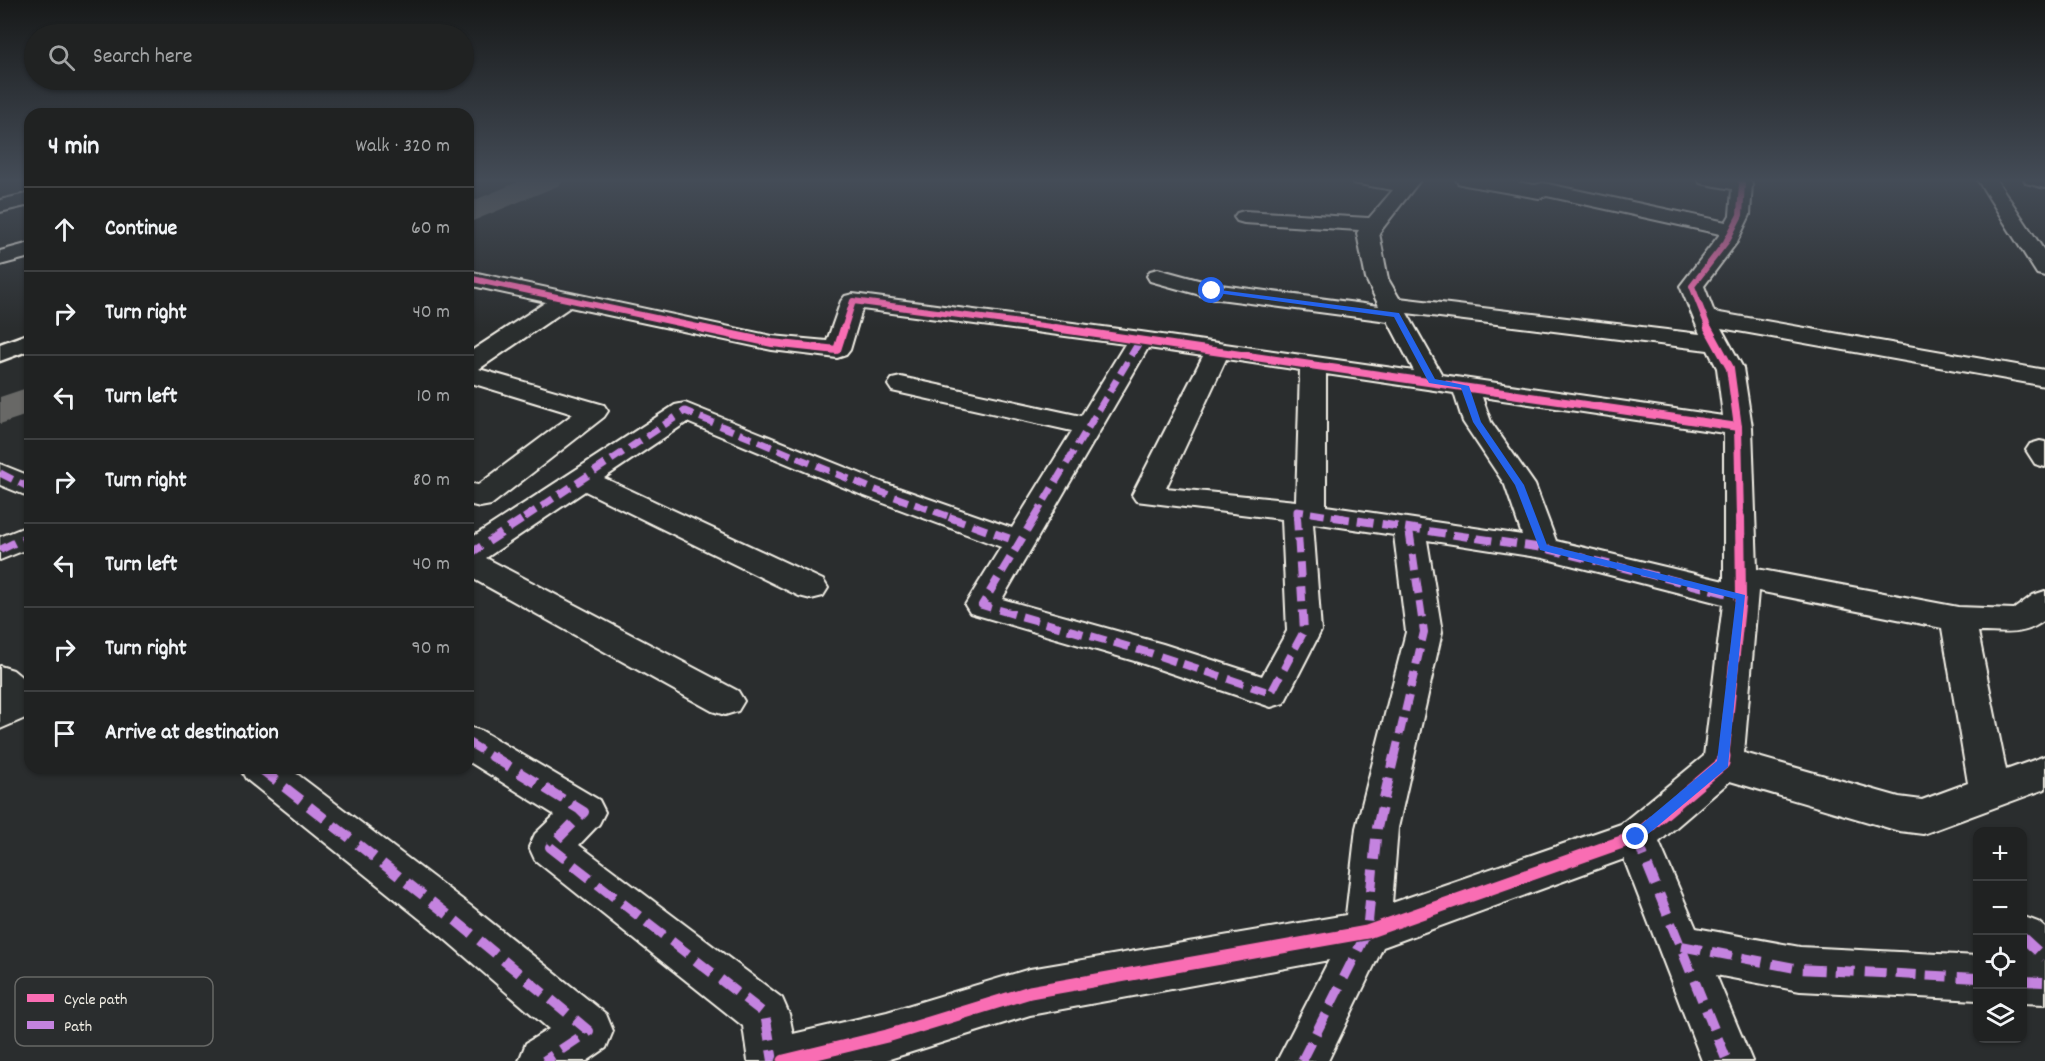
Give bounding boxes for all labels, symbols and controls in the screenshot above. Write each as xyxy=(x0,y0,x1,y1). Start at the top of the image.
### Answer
search box xyxy=(24,24,474,90)
icon: search xyxy=(45,41,78,74)
text: Search here xyxy=(93,42,192,73)
text: 4 min xyxy=(48,129,99,166)
text: Walk · 320 m xyxy=(356,133,450,161)
icon: ahead xyxy=(48,213,81,246)
text: Continue xyxy=(105,214,177,245)
text: 60 m xyxy=(411,215,450,243)
route start xyxy=(1198,277,1224,303)
icon: right xyxy=(48,297,81,330)
text: Turn right xyxy=(105,298,187,329)
text: 40 m xyxy=(412,299,450,327)
icon: left xyxy=(48,381,81,414)
text: Turn left xyxy=(105,382,177,413)
text: 10 m xyxy=(416,383,450,411)
icon: right xyxy=(48,465,81,498)
text: Turn right xyxy=(105,466,187,497)
text: 80 m xyxy=(413,467,450,495)
icon: left xyxy=(48,549,81,582)
text: Turn left xyxy=(105,550,177,581)
text: 40 m xyxy=(412,551,450,579)
icon: right xyxy=(48,633,81,666)
text: Turn right xyxy=(105,634,187,665)
text: 90 m xyxy=(412,635,450,663)
icon: arrive xyxy=(48,717,81,750)
text: Arrive at destination xyxy=(105,718,279,749)
route end xyxy=(1622,823,1648,849)
map controls xyxy=(1973,827,2027,1043)
button: + xyxy=(1973,827,2027,881)
button: − xyxy=(1973,881,2027,935)
button: locate xyxy=(1973,935,2027,989)
legend xyxy=(15,977,213,1046)
text: Cycle path xyxy=(64,989,127,1012)
button: layers xyxy=(1973,989,2027,1043)
text: Path xyxy=(64,1016,92,1039)

